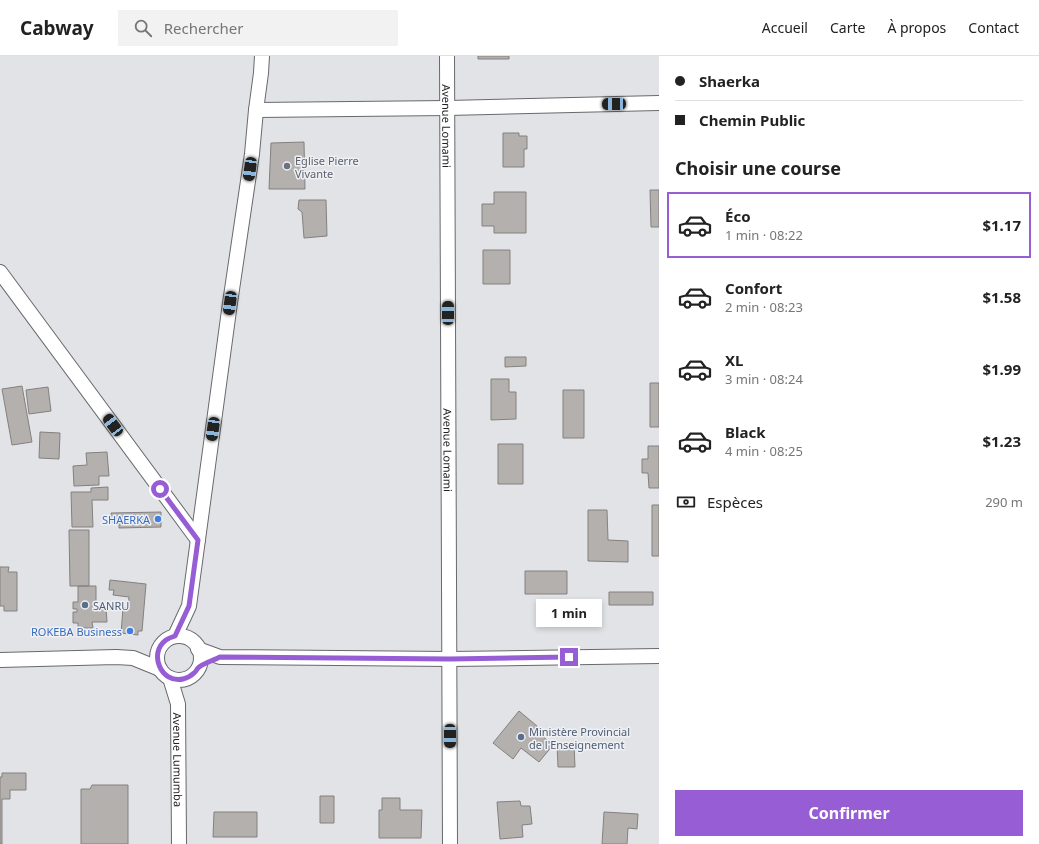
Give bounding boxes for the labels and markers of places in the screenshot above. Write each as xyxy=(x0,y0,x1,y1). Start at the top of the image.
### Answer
place label: Eglise Pierre Vivante xyxy=(295,153,359,181)
marker: Eglise Pierre Vivante xyxy=(282,161,292,171)
place label: SHAERKA xyxy=(102,512,151,527)
marker: SHAERKA xyxy=(153,514,163,524)
place label: SANRU xyxy=(93,598,129,613)
marker: SANRU xyxy=(80,600,90,610)
place label: ROKEBA Business xyxy=(31,624,122,639)
marker: ROKEBA Business xyxy=(125,626,135,636)
place label: Ministère Provincial de l'Enseignement xyxy=(529,724,630,752)
marker: Ministère Provincial de l'Enseignement xyxy=(516,732,526,742)

